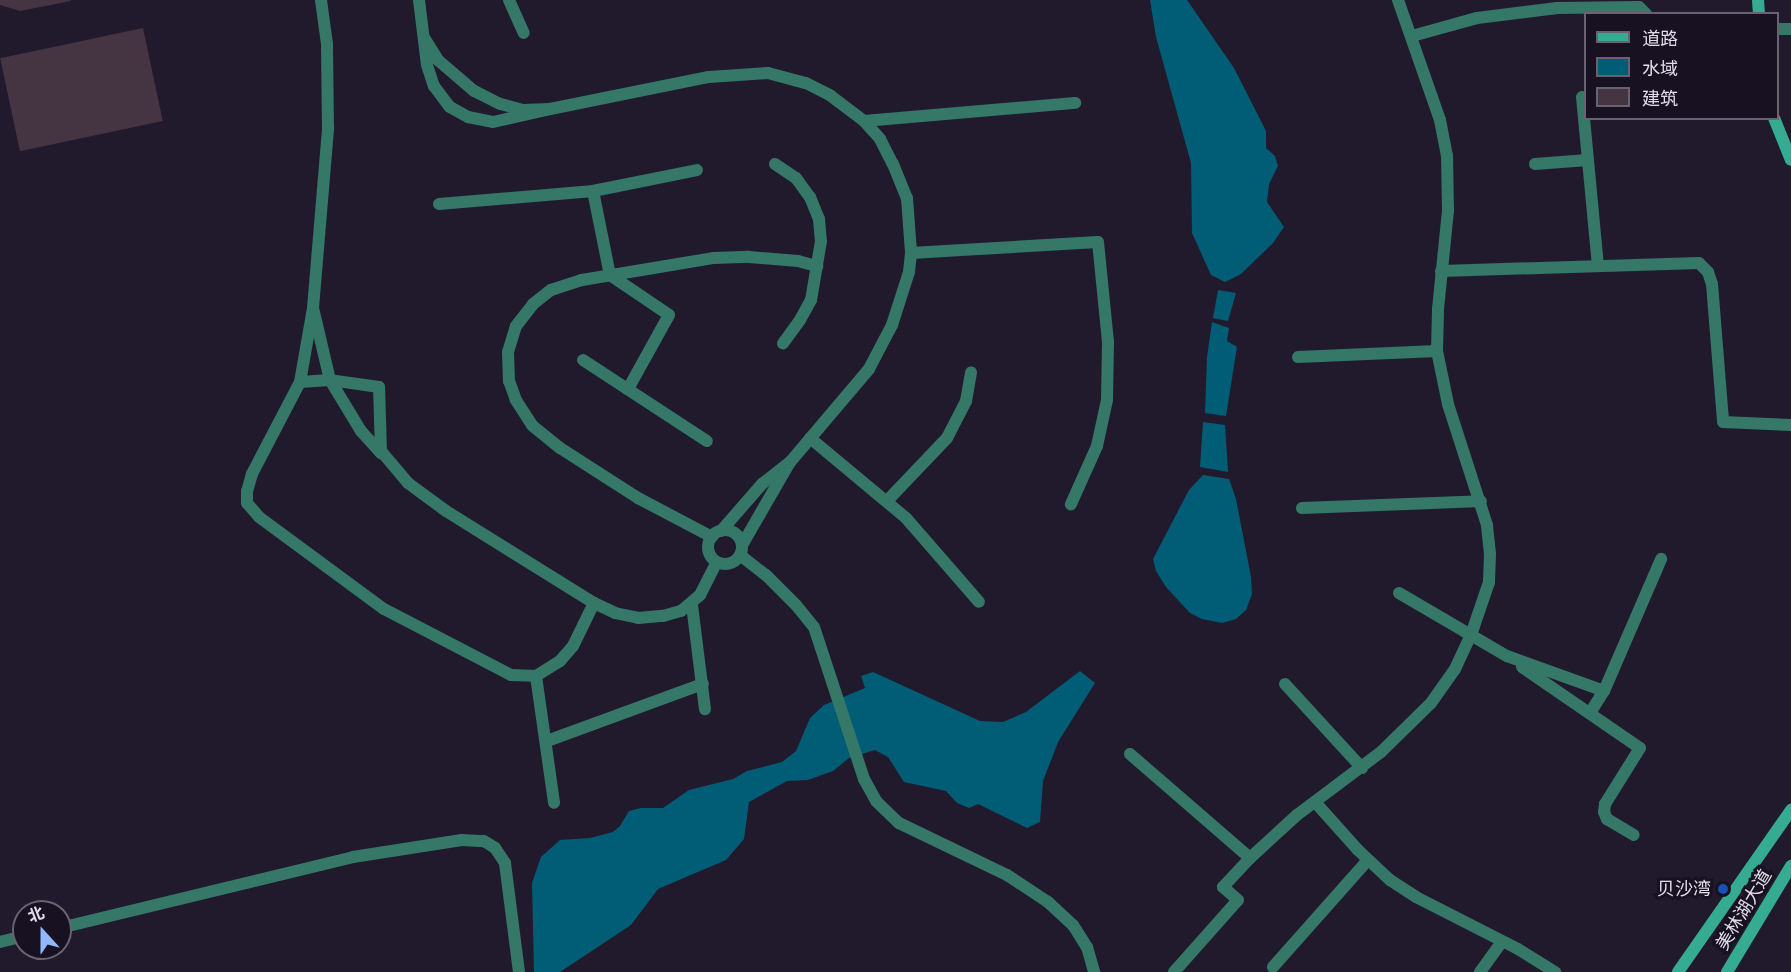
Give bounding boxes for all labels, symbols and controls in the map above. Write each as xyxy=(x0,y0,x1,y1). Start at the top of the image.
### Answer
legend xyxy=(1584,12,1779,120)
text: 道路 xyxy=(1642,28,1678,50)
text: 水域 xyxy=(1642,58,1678,80)
text: 建筑 xyxy=(1642,88,1678,110)
street label: 美林湖大道 xyxy=(1712,866,1776,954)
place label: 贝沙湾 xyxy=(1657,878,1711,900)
marker: 贝沙湾 xyxy=(1716,882,1730,896)
north arrow xyxy=(12,900,72,960)
text: 北 xyxy=(25,903,47,926)

